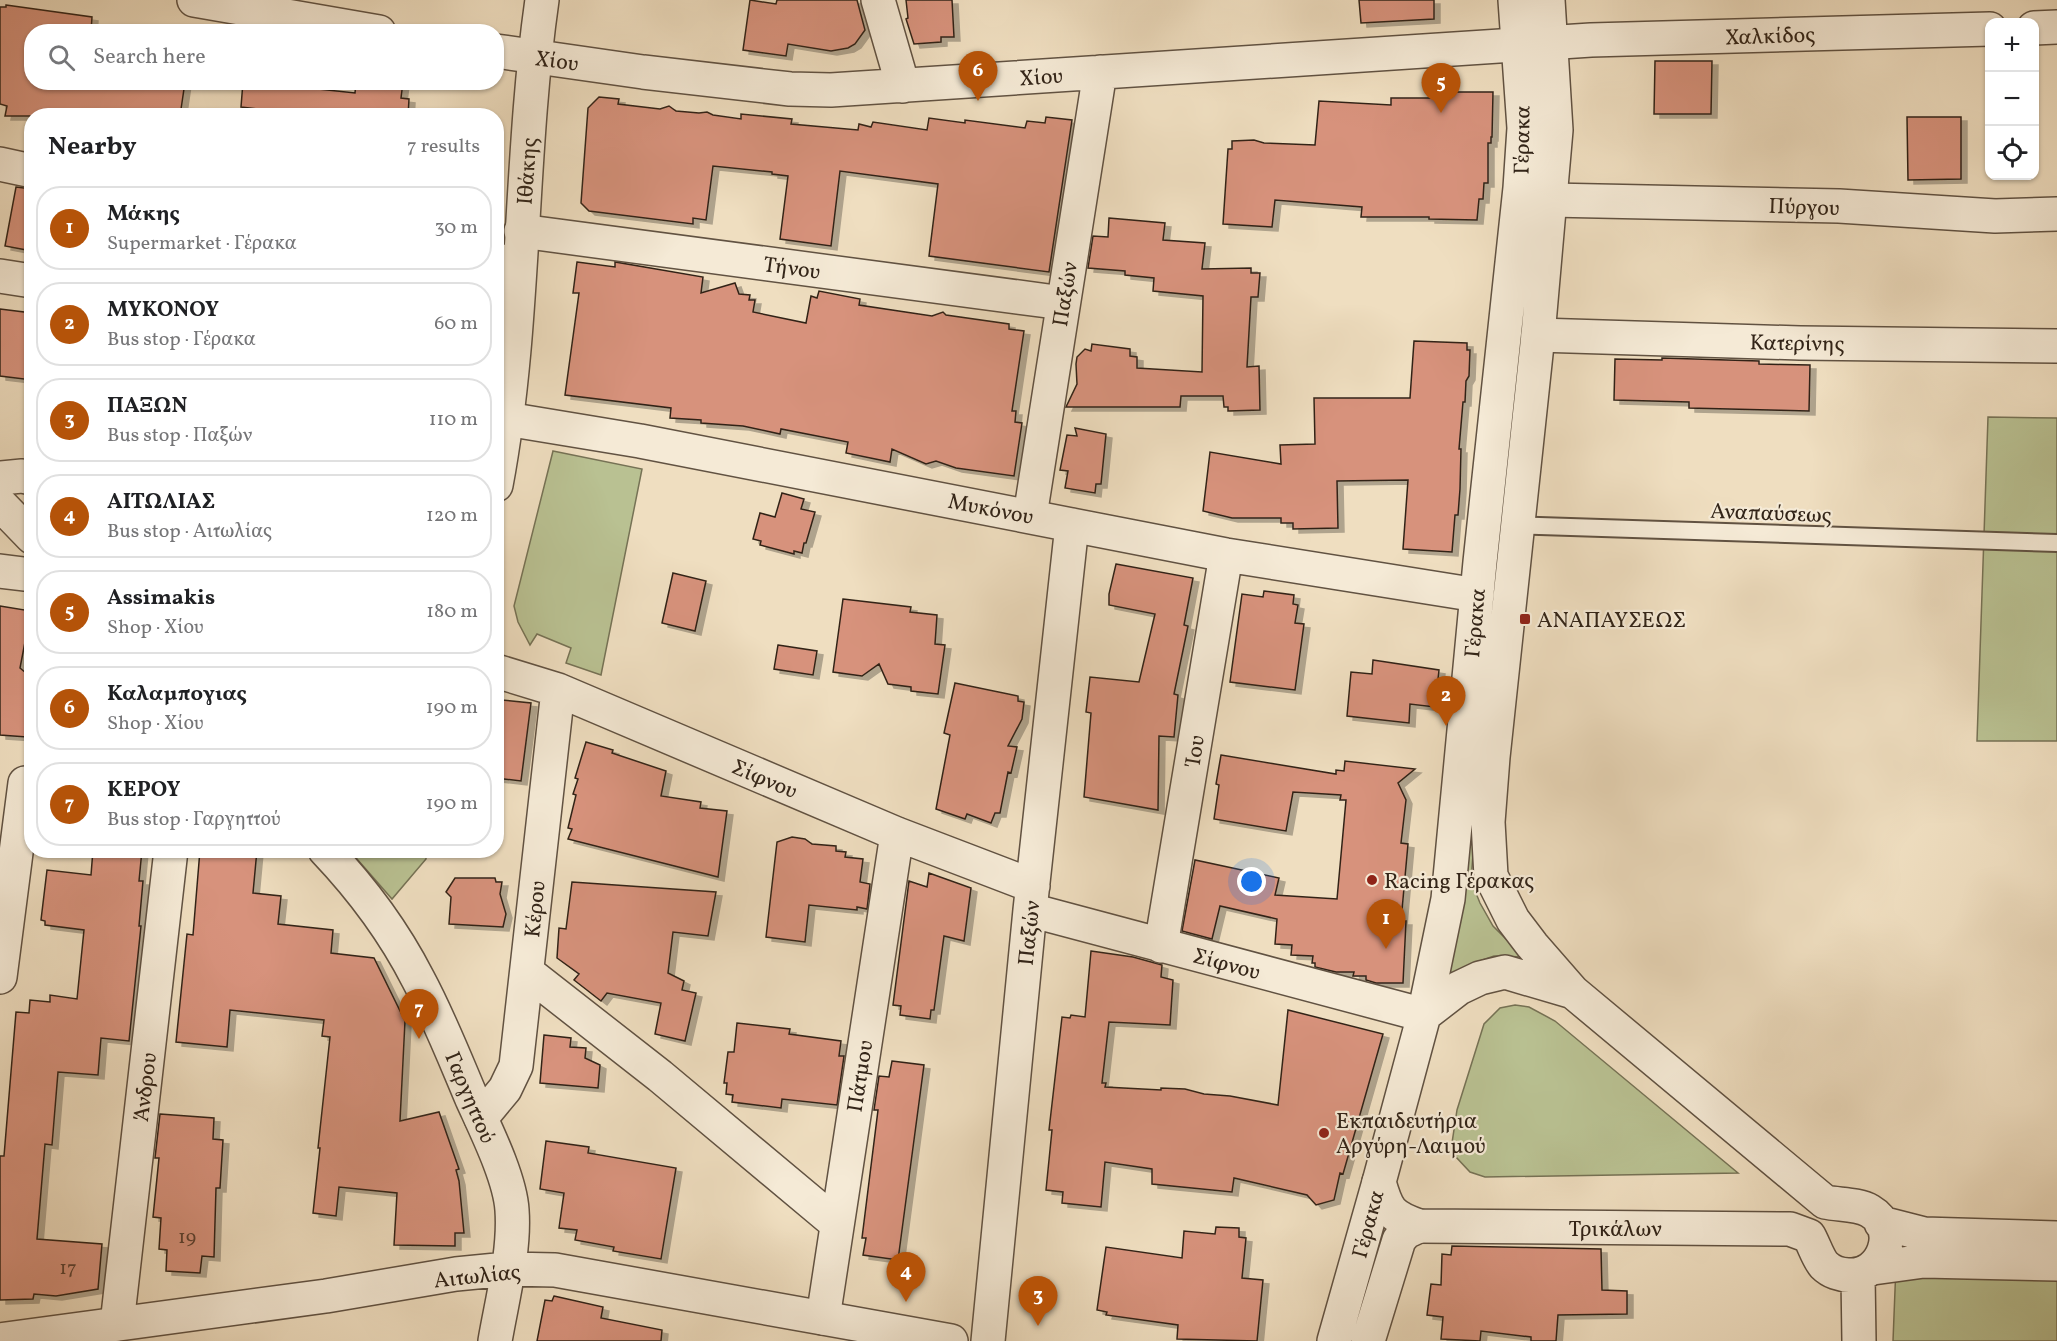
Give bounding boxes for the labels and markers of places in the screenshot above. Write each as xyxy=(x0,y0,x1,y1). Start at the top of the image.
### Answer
pin: 6 xyxy=(958,51,998,101)
pin: 5 xyxy=(1422,63,1460,113)
place label: ΑΝΑΠΑΥΣΕΩΣ xyxy=(1537,606,1686,637)
marker: ΑΝΑΠΑΥΣΕΩΣ xyxy=(1518,612,1532,626)
pin: 2 xyxy=(1426,676,1466,726)
place label: Racing Γέρακας xyxy=(1384,867,1534,898)
marker: Racing Γέρακας xyxy=(1365,873,1379,887)
pin: 1 xyxy=(1366,900,1406,949)
pin: 7 xyxy=(400,990,438,1039)
place label: Εκπαιδευτήρια Αργύρη-Λαιμού xyxy=(1336,1107,1486,1163)
marker: Εκπαιδευτήρια Αργύρη-Λαιμού xyxy=(1317,1126,1331,1140)
pin: 4 xyxy=(886,1252,926,1302)
pin: 3 xyxy=(1018,1276,1058,1326)

